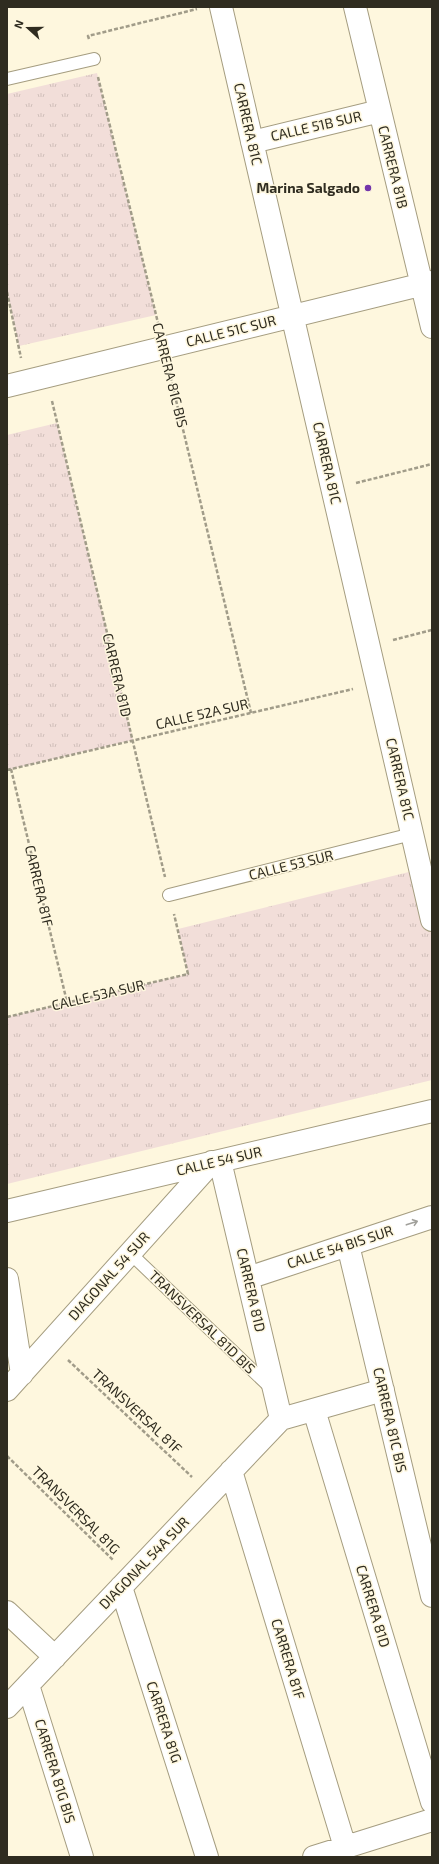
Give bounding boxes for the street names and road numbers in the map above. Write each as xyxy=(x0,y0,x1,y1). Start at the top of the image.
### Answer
street label: CARRERA 81C xyxy=(231,81,266,167)
street label: CALLE 51B SUR xyxy=(269,107,363,144)
street label: CARRERA 81B xyxy=(375,124,412,210)
street label: CALLE 51C SUR xyxy=(184,311,278,350)
street label: CARRERA 81C BIS xyxy=(149,321,192,429)
street label: CARRERA 81C xyxy=(310,420,345,506)
street label: CARRERA 81D xyxy=(100,631,135,718)
street label: CALLE 52A SUR xyxy=(154,694,250,732)
street label: CARRERA 81C xyxy=(383,736,418,822)
street label: CARRERA 81F xyxy=(22,843,57,929)
street label: CALLE 53 SUR xyxy=(247,846,335,883)
street label: CALLE 53A SUR xyxy=(50,976,146,1013)
street label: CALLE 54 SUR xyxy=(175,1142,264,1179)
street label: CALLE 54 BIS SUR xyxy=(285,1221,395,1272)
street label: DIAGONAL 54 SUR xyxy=(64,1228,153,1323)
street label: CARRERA 81D xyxy=(234,1246,269,1333)
street label: TRANSVERSAL 81D BIS xyxy=(146,1266,259,1377)
street label: TRANSVERSAL 81F xyxy=(89,1365,186,1457)
street label: CARRERA 81C BIS xyxy=(370,1366,411,1474)
street label: TRANSVERSAL 81G xyxy=(29,1462,124,1557)
street label: DIAGONAL 54A SUR xyxy=(95,1513,192,1612)
street label: CARRERA 81D xyxy=(353,1563,394,1649)
street label: CARRERA 81F xyxy=(268,1616,309,1702)
street label: CARRERA 81G xyxy=(143,1679,186,1765)
street label: CARRERA 81G BIS xyxy=(32,1717,79,1825)

